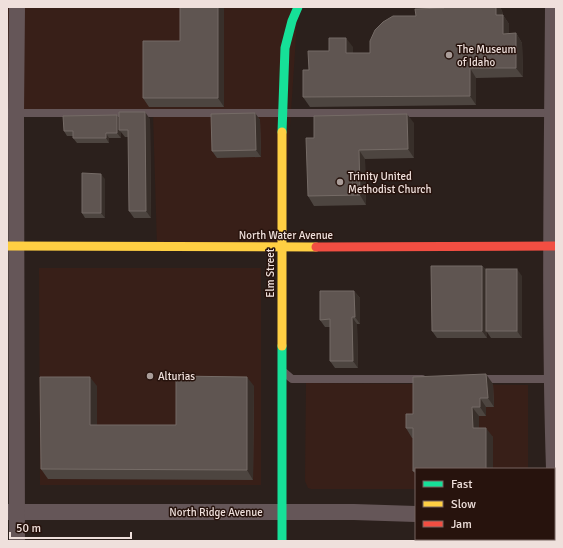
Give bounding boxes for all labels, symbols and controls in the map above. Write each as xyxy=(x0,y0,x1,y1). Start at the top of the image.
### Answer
place label: The Museum of Idaho xyxy=(457,43,517,69)
marker: The Museum of Idaho xyxy=(444,50,454,60)
place label: Trinity United Methodist Church xyxy=(348,170,431,196)
marker: Trinity United Methodist Church xyxy=(335,177,345,187)
street label: North Water Avenue xyxy=(239,229,333,242)
street label: Elm Street xyxy=(264,248,277,298)
place label: Alturias xyxy=(158,370,195,383)
marker: Alturias xyxy=(145,371,155,381)
legend xyxy=(415,468,555,540)
text: Fast xyxy=(451,477,472,492)
text: Slow xyxy=(451,497,476,512)
street label: North Ridge Avenue xyxy=(169,506,263,519)
scale bar xyxy=(10,514,131,540)
text: Jam xyxy=(451,517,472,532)
text: 50 m xyxy=(16,521,41,536)

